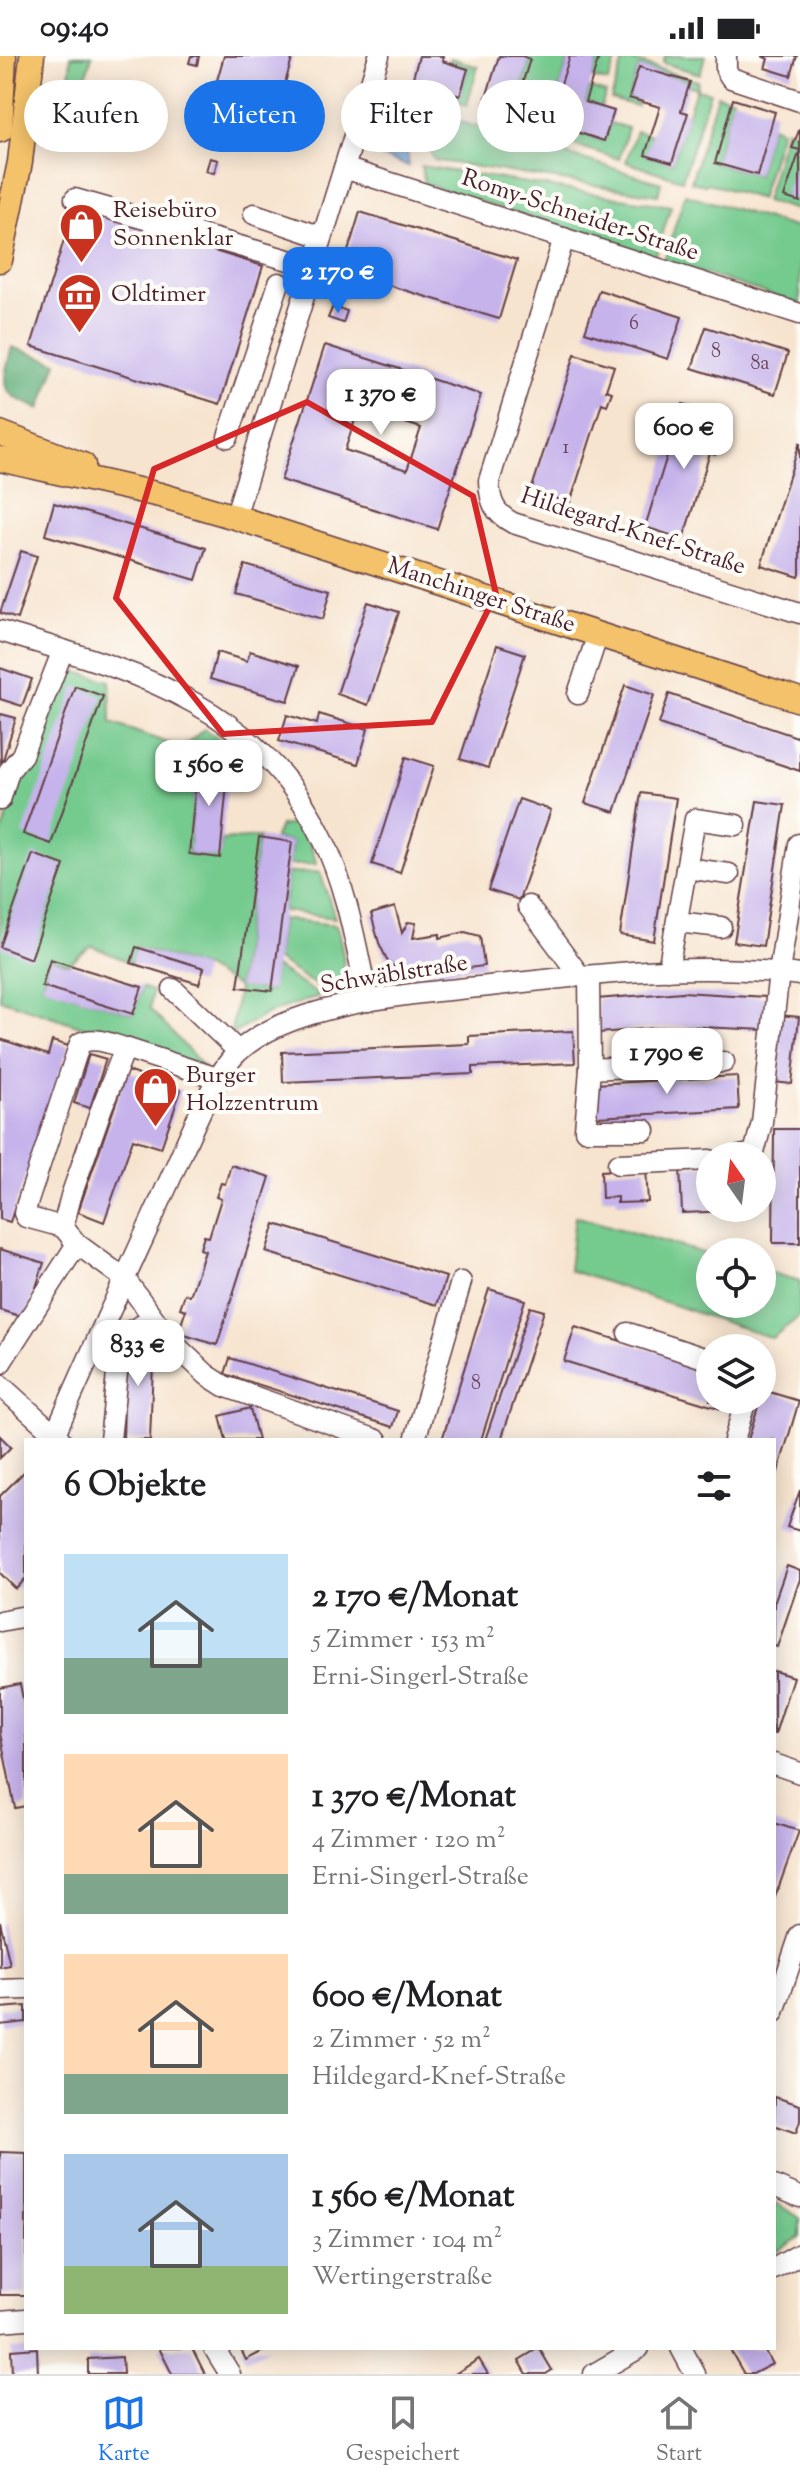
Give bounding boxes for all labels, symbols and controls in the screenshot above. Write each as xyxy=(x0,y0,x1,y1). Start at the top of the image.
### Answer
text: 09:40 xyxy=(40,7,109,50)
chip: Kaufen xyxy=(24,80,168,152)
chip: Mieten xyxy=(184,80,325,152)
chip: Filter xyxy=(341,80,461,152)
chip: Neu xyxy=(477,80,584,152)
street label: Romy-Schneider-Straße xyxy=(457,162,703,270)
place label: Reisebüro Sonnenklar xyxy=(113,194,233,256)
shop icon: Reisebüro Sonnenklar xyxy=(58,201,106,264)
pin: 2 170 € xyxy=(264,247,412,315)
text: 2 170 € xyxy=(301,254,375,291)
museum icon: Oldtimer xyxy=(56,271,104,334)
place label: Oldtimer xyxy=(111,278,206,312)
house number: 6 xyxy=(629,310,639,339)
house number: 8 xyxy=(711,338,721,367)
house number: 8a xyxy=(750,350,770,379)
pin: 1 370 € xyxy=(307,369,455,437)
text: 1 370 € xyxy=(345,376,417,413)
pin: 600 € xyxy=(628,403,740,471)
text: 600 € xyxy=(653,410,715,447)
house number: 1 xyxy=(563,434,570,463)
street label: Hildegard-Knef-Straße xyxy=(516,480,750,584)
street label: Manchinger Straße xyxy=(383,550,579,642)
pin: 1 560 € xyxy=(135,740,283,808)
text: 1 560 € xyxy=(173,747,245,784)
street label: Schwäblstraße xyxy=(318,947,470,1003)
pin: 1 790 € xyxy=(593,1028,741,1096)
text: 1 790 € xyxy=(630,1035,704,1072)
place label: Burger Holzzentrum xyxy=(186,1059,319,1121)
shop icon: Burger Holzzentrum xyxy=(131,1066,179,1129)
north arrow xyxy=(696,1142,776,1222)
map controls xyxy=(696,1142,776,1414)
button: locate xyxy=(696,1238,776,1318)
pin: 833 € xyxy=(82,1320,194,1388)
text: 833 € xyxy=(110,1327,166,1364)
button: layers xyxy=(696,1334,776,1414)
house number: 8 xyxy=(471,1370,481,1399)
text: 6 Objekte xyxy=(64,1462,206,1511)
icon: filters xyxy=(692,1464,736,1508)
text: 2 170 €/Monat xyxy=(312,1573,518,1622)
icon: home xyxy=(128,1586,224,1682)
text: 5 Zimmer · 153 m² xyxy=(312,1622,495,1659)
text: Erni-Singerl-Straße xyxy=(312,1659,529,1696)
text: 1 370 €/Monat xyxy=(312,1773,516,1822)
icon: home xyxy=(128,1786,224,1882)
text: 4 Zimmer · 120 m² xyxy=(312,1822,505,1859)
text: Erni-Singerl-Straße xyxy=(312,1859,529,1896)
text: 600 €/Monat xyxy=(312,1973,502,2022)
icon: home xyxy=(128,1986,224,2082)
text: 2 Zimmer · 52 m² xyxy=(312,2022,491,2059)
text: Hildegard-Knef-Straße xyxy=(312,2059,566,2096)
text: 1 560 €/Monat xyxy=(312,2173,514,2222)
icon: home xyxy=(128,2186,224,2282)
text: 3 Zimmer · 104 m² xyxy=(312,2222,502,2259)
text: Wertingerstraße xyxy=(312,2259,493,2296)
tab: Karte xyxy=(98,2391,150,2471)
tab: Gespeichert xyxy=(346,2391,460,2471)
tab: Start xyxy=(656,2391,702,2471)

